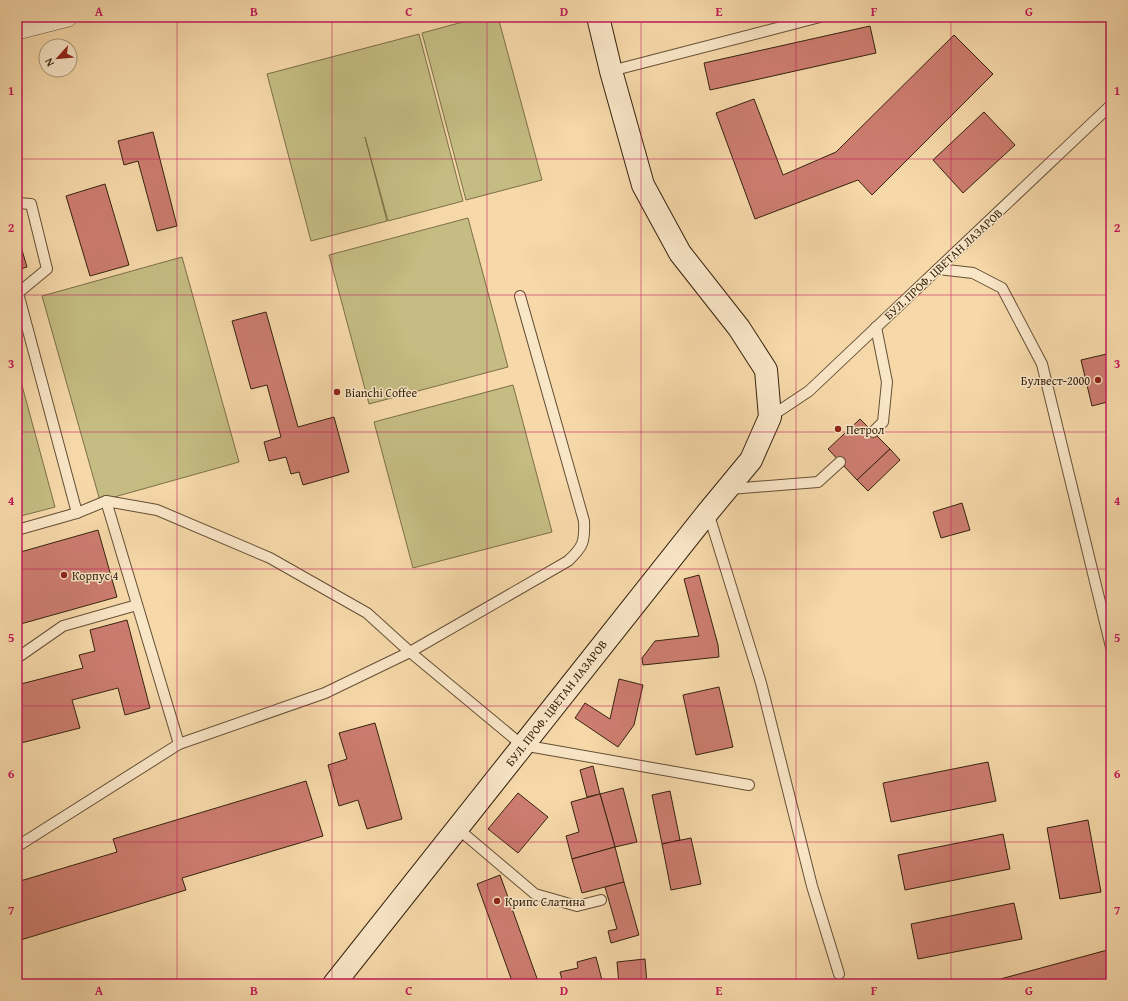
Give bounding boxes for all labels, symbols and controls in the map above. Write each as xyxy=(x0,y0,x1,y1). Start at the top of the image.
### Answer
text: A xyxy=(95,2,104,21)
text: B xyxy=(250,2,258,21)
text: C xyxy=(405,2,413,21)
text: D xyxy=(560,2,568,21)
text: E xyxy=(716,2,723,21)
text: F xyxy=(871,2,878,21)
text: G xyxy=(1025,2,1033,21)
north arrow xyxy=(38,38,78,78)
text: N xyxy=(40,55,58,69)
text: 1 xyxy=(8,81,14,100)
text: 1 xyxy=(1114,81,1120,100)
street label: БУЛ. ПРОФ. ЦВЕТАН ЛАЗАРОВ xyxy=(880,204,1006,324)
text: 2 xyxy=(8,218,15,237)
text: 2 xyxy=(1114,218,1121,237)
text: 3 xyxy=(8,354,14,373)
text: 3 xyxy=(1114,354,1120,373)
place label: Булвест-2000 xyxy=(1021,372,1090,389)
marker: Булвест-2000 xyxy=(1093,375,1103,385)
place label: Bianchi Coffee xyxy=(345,384,417,401)
marker: Bianchi Coffee xyxy=(332,387,342,397)
place label: Петрол xyxy=(846,421,885,438)
marker: Петрол xyxy=(833,424,843,434)
text: 4 xyxy=(8,491,15,510)
text: 4 xyxy=(1114,491,1121,510)
place label: Корпус 4 xyxy=(72,567,119,584)
marker: Корпус 4 xyxy=(59,570,69,580)
text: 5 xyxy=(8,628,15,647)
text: 5 xyxy=(1114,628,1121,647)
street label: БУЛ. ПРОФ. ЦВЕТАН ЛАЗАРОВ xyxy=(501,636,611,770)
text: 6 xyxy=(8,764,15,783)
text: 6 xyxy=(1114,764,1121,783)
place label: Крипс Слатина xyxy=(505,893,585,910)
marker: Крипс Слатина xyxy=(492,896,502,906)
text: 7 xyxy=(8,901,15,920)
text: 7 xyxy=(1114,901,1121,920)
text: A xyxy=(95,981,104,1000)
text: B xyxy=(250,981,258,1000)
text: C xyxy=(405,981,413,1000)
text: D xyxy=(560,981,568,1000)
text: E xyxy=(716,981,723,1000)
text: F xyxy=(871,981,878,1000)
text: G xyxy=(1025,981,1033,1000)

